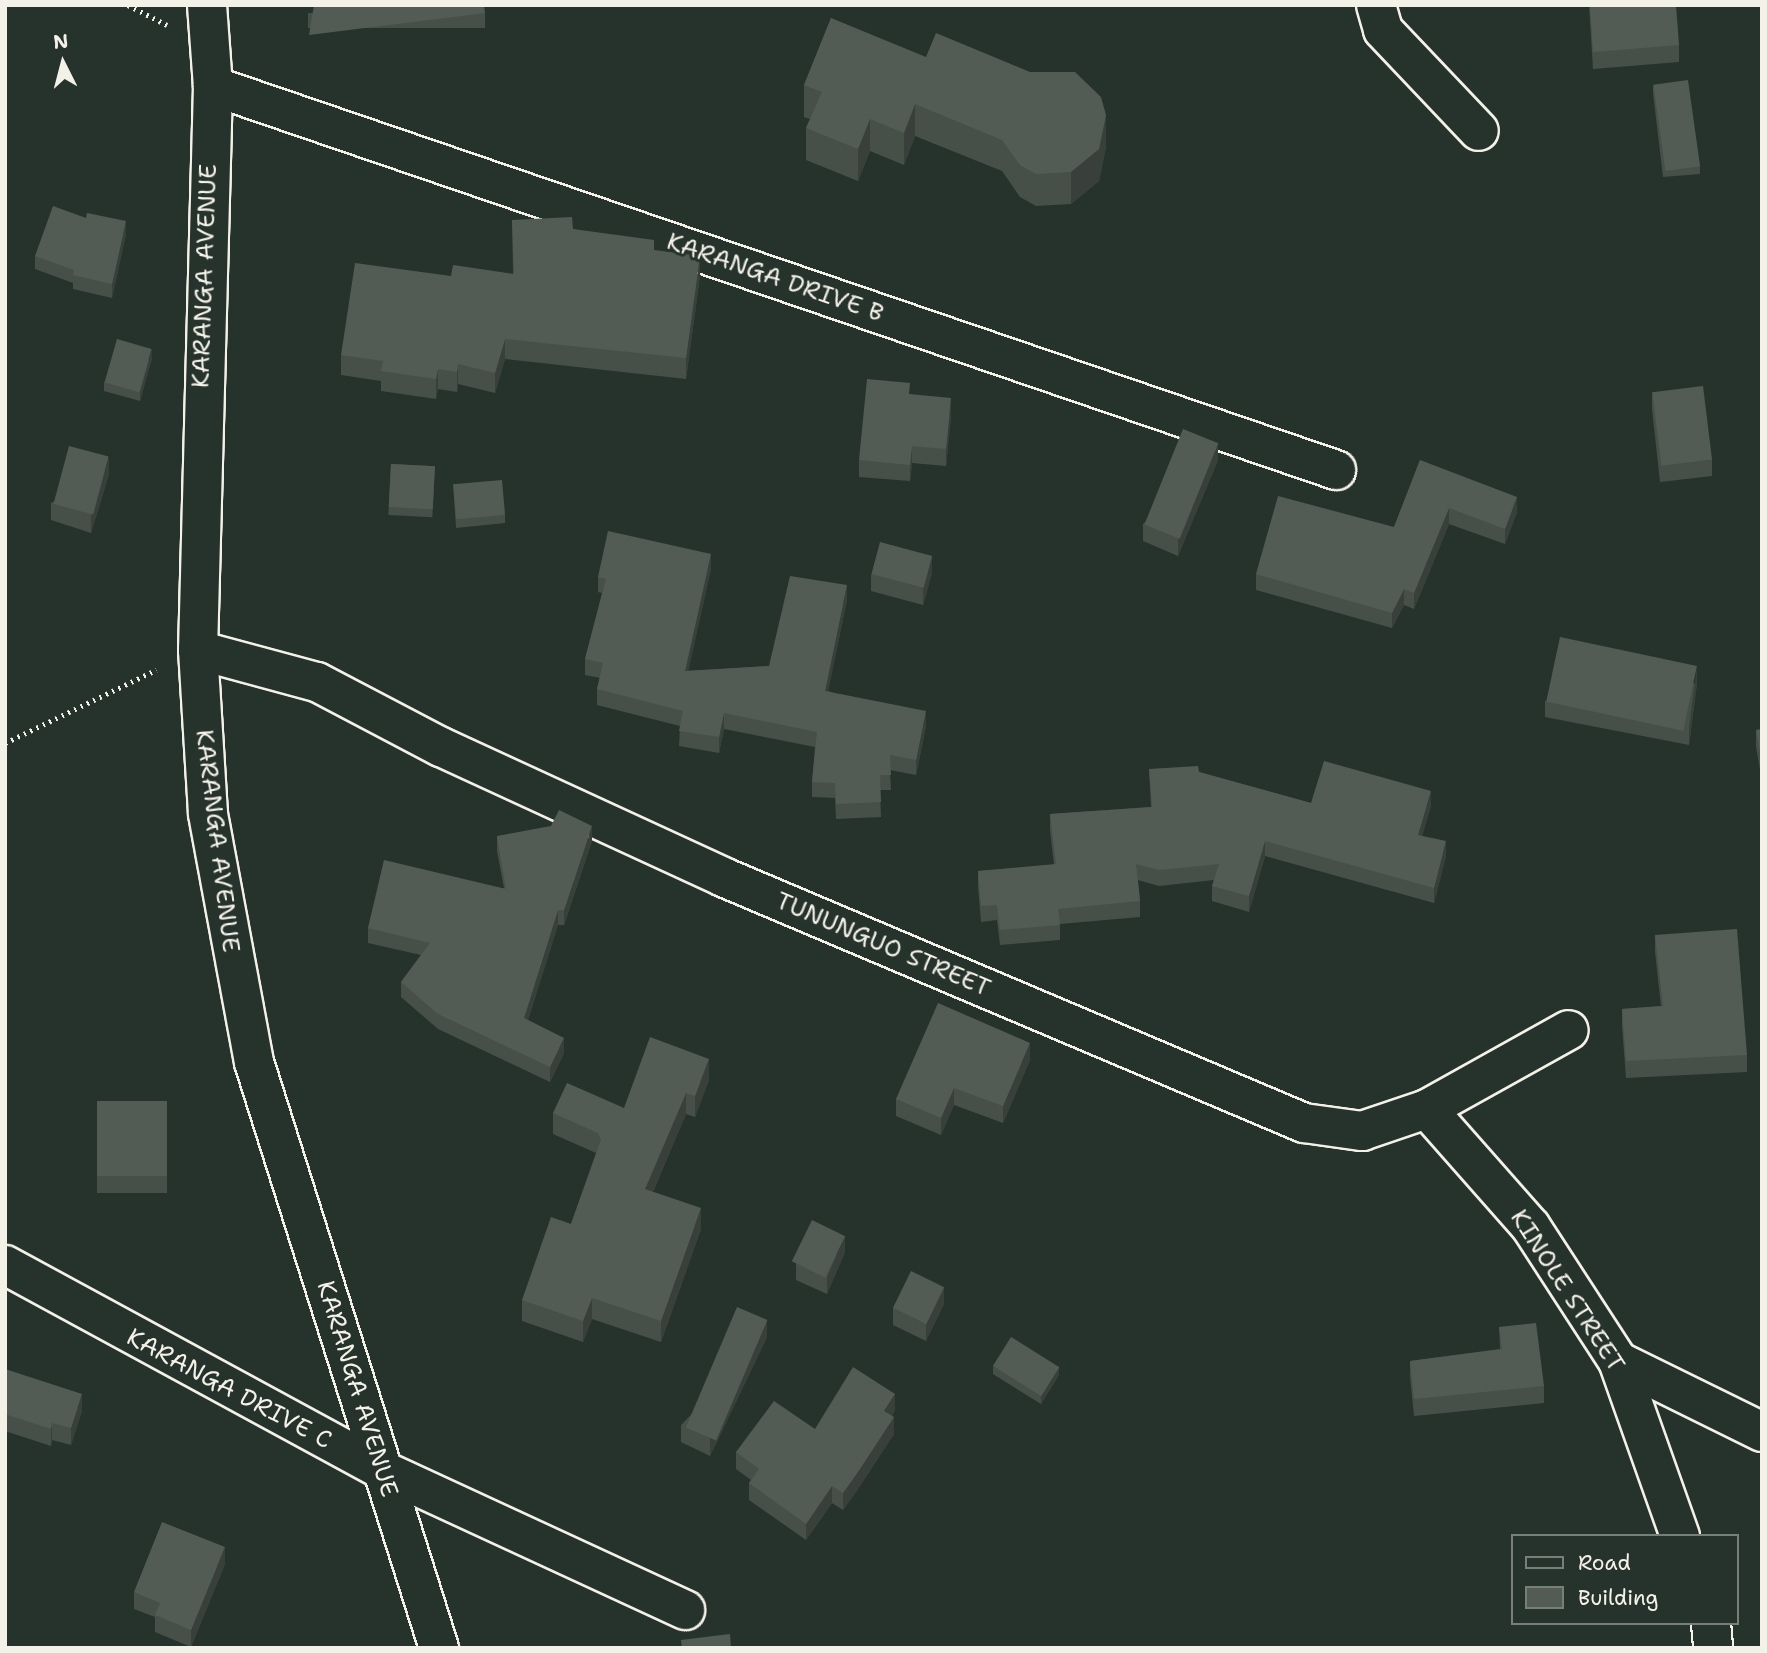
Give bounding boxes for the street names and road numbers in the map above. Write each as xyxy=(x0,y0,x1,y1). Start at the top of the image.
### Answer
street label: KARANGA AVENUE xyxy=(187,163,223,389)
street label: KARANGA DRIVE B xyxy=(663,227,887,329)
street label: KARANGA AVENUE xyxy=(189,728,245,954)
street label: TUNUNGUO STREET xyxy=(771,887,995,1003)
street label: KINOLE STREET xyxy=(1504,1205,1630,1377)
street label: KARANGA AVENUE xyxy=(310,1278,404,1500)
street label: KARANGA DRIVE C xyxy=(122,1323,336,1455)

